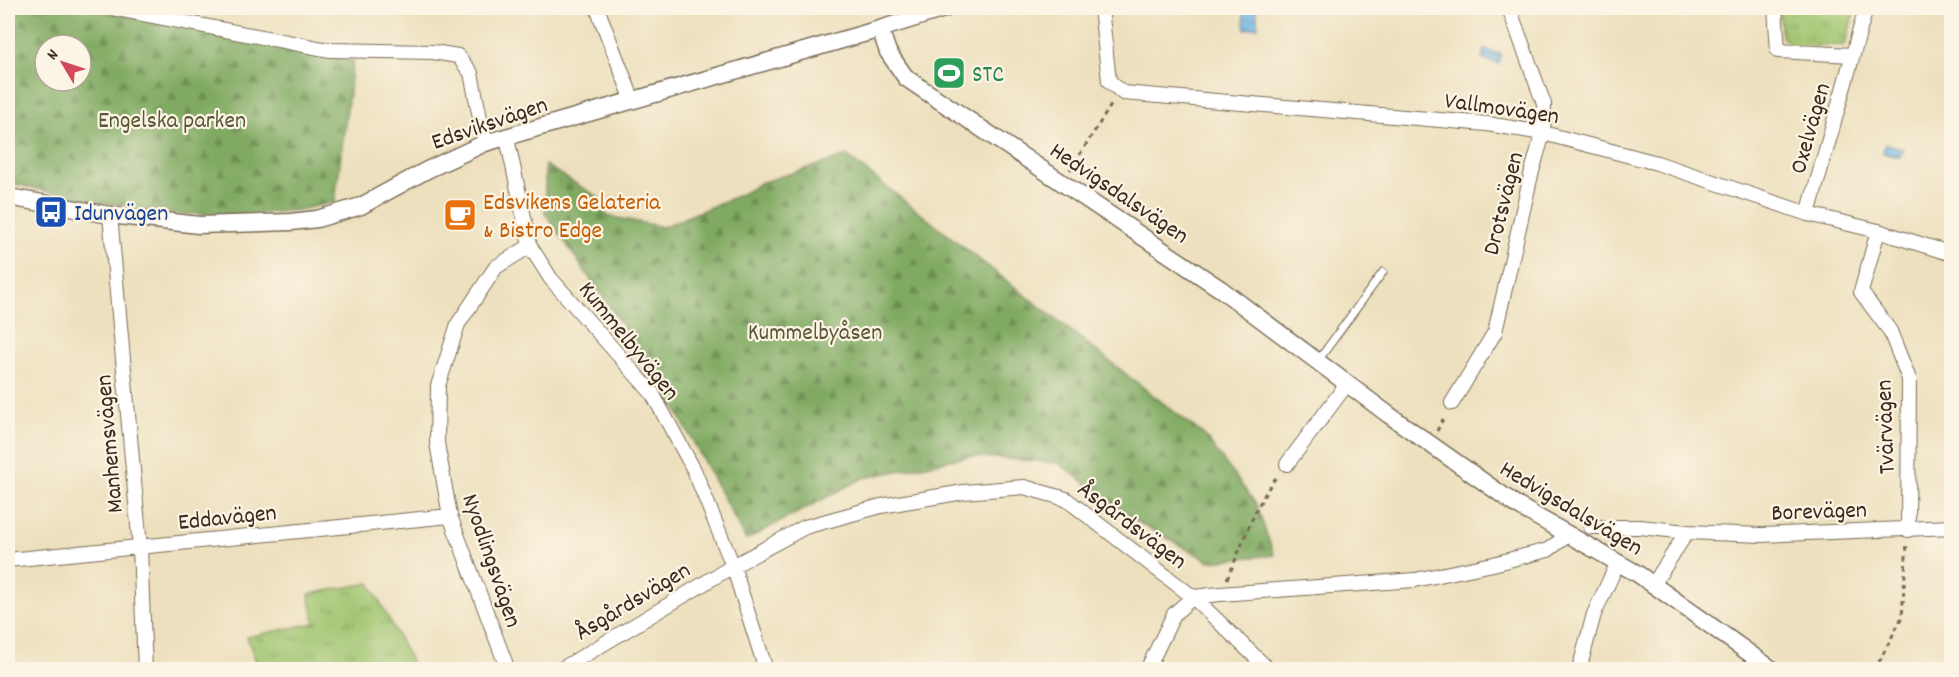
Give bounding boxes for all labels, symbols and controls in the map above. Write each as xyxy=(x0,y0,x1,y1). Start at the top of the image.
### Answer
north arrow xyxy=(33,33,93,93)
text: N xyxy=(42,45,65,65)
sports icon: STC xyxy=(931,55,967,91)
place label: STC xyxy=(972,59,1004,93)
street label: Oxelvägen xyxy=(1783,79,1841,178)
street label: Vallmovägen xyxy=(1442,85,1561,135)
street label: Edsviksvägen xyxy=(427,89,553,161)
park label: Engelska parken xyxy=(98,105,246,139)
street label: Hedvigsdalsvägen xyxy=(1042,135,1195,254)
street label: Drotsvägen xyxy=(1476,149,1534,259)
place label: Edsvikens Gelateria & Bistro Edge xyxy=(483,187,661,249)
bus stop icon: Idunvägen xyxy=(33,194,69,230)
cafe icon: Edsvikens Gelateria & Bistro Edge xyxy=(442,197,478,233)
place label: Idunvägen xyxy=(74,198,168,232)
street label: Kummelbyvägen xyxy=(569,275,686,409)
park label: Kummelbyåsen xyxy=(748,317,882,351)
street label: Manhemsvägen xyxy=(88,373,134,514)
street label: Tvärvägen xyxy=(1868,379,1906,475)
street label: Hedvigsdalsvägen xyxy=(1492,453,1648,566)
street label: Åsgårdsvägen xyxy=(1069,474,1193,579)
street label: Nyodlingsvägen xyxy=(451,490,529,632)
street label: Borevägen xyxy=(1771,494,1868,532)
street label: Eddavägen xyxy=(176,497,278,541)
street label: Åsgårdsvägen xyxy=(569,555,698,650)

